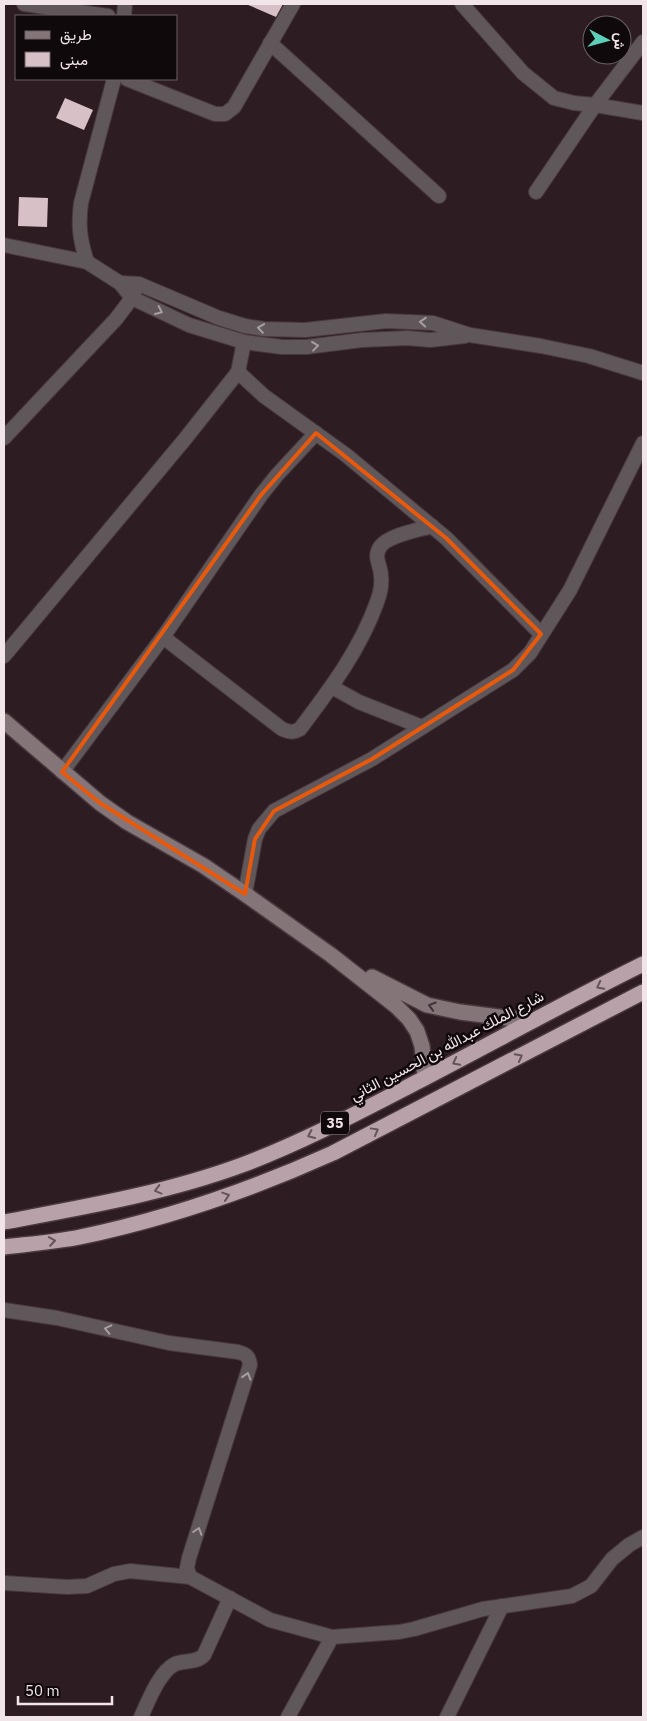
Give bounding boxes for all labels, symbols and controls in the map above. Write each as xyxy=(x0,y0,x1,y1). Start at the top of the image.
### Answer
legend xyxy=(15,15,178,80)
north arrow xyxy=(582,15,632,65)
text: طريق xyxy=(60,25,92,45)
text: ش xyxy=(610,32,630,51)
text: مبنى xyxy=(60,50,88,70)
one-way arrow xyxy=(154,304,163,315)
one-way arrow xyxy=(419,317,427,328)
one-way arrow xyxy=(257,324,266,334)
one-way arrow xyxy=(311,341,319,352)
one-way arrow xyxy=(596,980,605,990)
street label: شارع الملك عبدالله بن الحسين الثاني xyxy=(347,986,549,1108)
one-way arrow xyxy=(428,1001,436,1011)
one-way arrow xyxy=(514,1053,523,1063)
one-way arrow xyxy=(452,1056,461,1066)
road number: 35 xyxy=(321,1112,349,1134)
one-way arrow xyxy=(369,1127,378,1137)
one-way arrow xyxy=(307,1128,316,1139)
one-way arrow xyxy=(155,1184,163,1194)
one-way arrow xyxy=(221,1192,230,1202)
one-way arrow xyxy=(48,1236,56,1247)
one-way arrow xyxy=(104,1324,113,1335)
one-way arrow xyxy=(241,1372,251,1380)
one-way arrow xyxy=(193,1527,203,1535)
scale bar xyxy=(18,1674,111,1706)
text: 50 m xyxy=(25,1681,60,1700)

